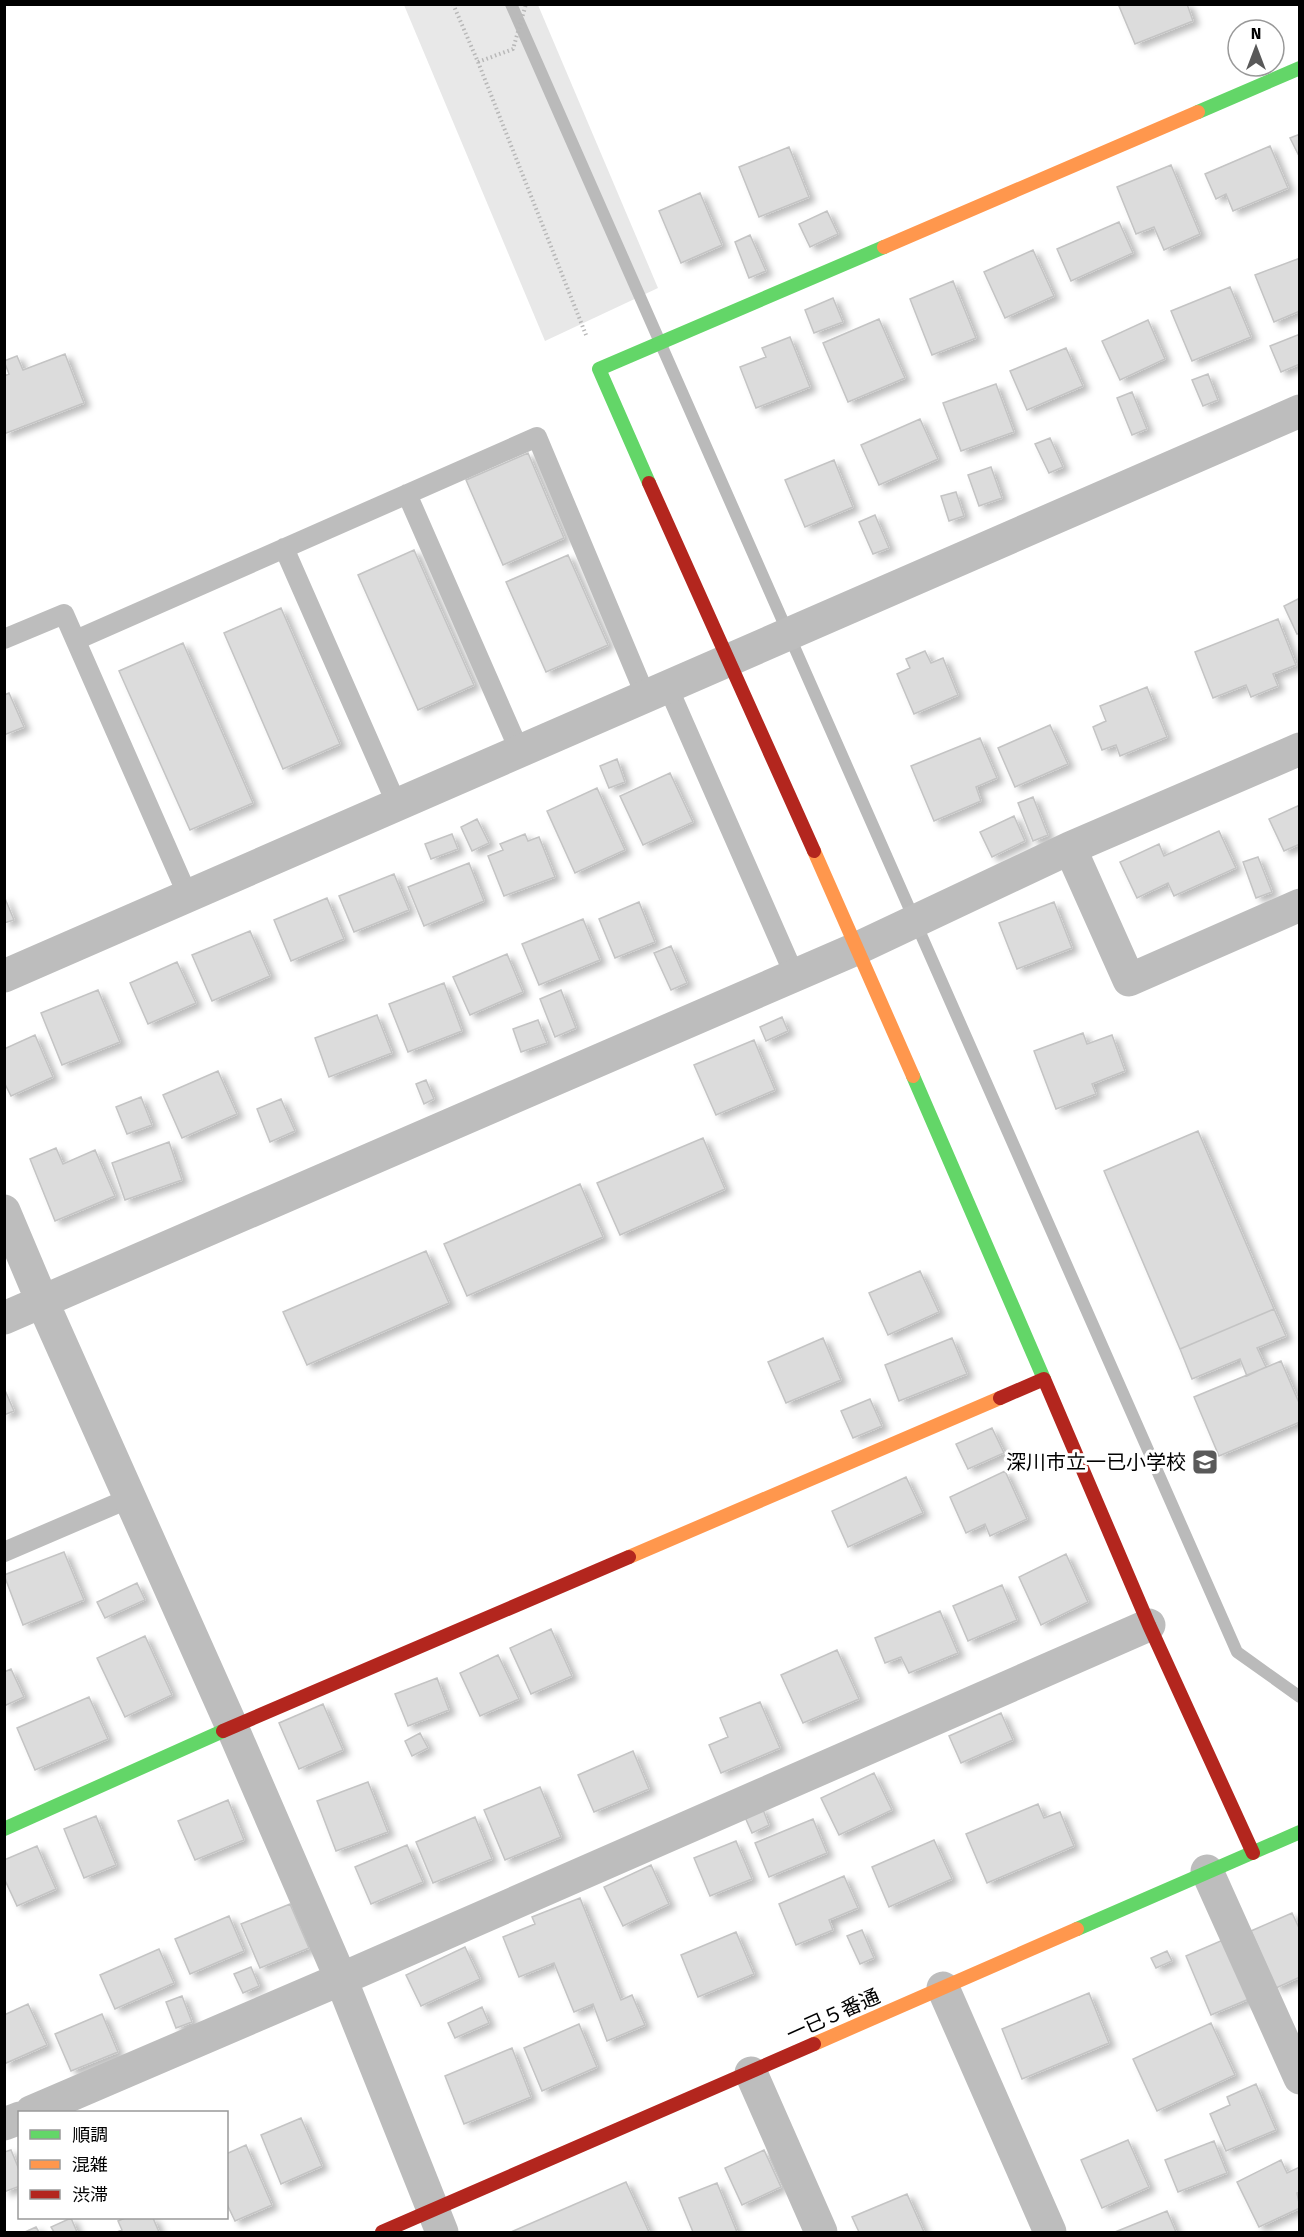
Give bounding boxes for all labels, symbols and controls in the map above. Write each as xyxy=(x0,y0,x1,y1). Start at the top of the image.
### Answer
north arrow xyxy=(1226,18,1286,78)
text: N xyxy=(1251,24,1261,43)
school or university icon: 深川市立一已小学校 xyxy=(1190,1447,1220,1477)
place label: 深川市立一已小学校 xyxy=(1006,1450,1186,1474)
street label: 一已５番通 xyxy=(782,1984,884,2046)
legend xyxy=(18,2111,228,2219)
text: 順調 xyxy=(72,2124,108,2146)
text: 混雑 xyxy=(72,2154,108,2176)
text: 渋滞 xyxy=(72,2184,108,2206)

